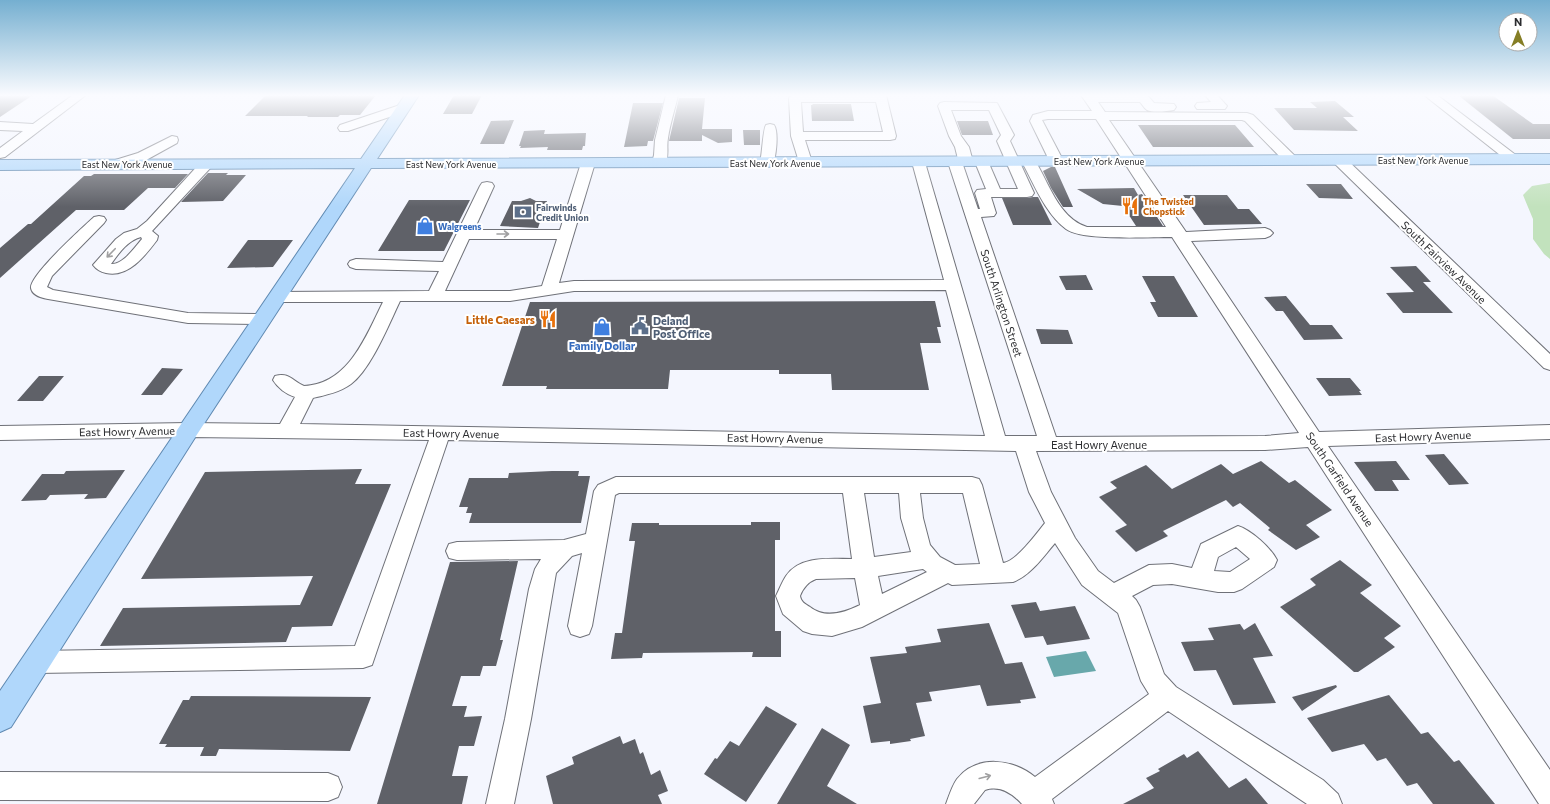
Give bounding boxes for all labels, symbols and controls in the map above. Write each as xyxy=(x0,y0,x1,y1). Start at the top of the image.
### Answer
north arrow xyxy=(1498,12,1538,52)
text: N xyxy=(1514,15,1522,28)
street label: East New York Avenue xyxy=(1378,155,1468,166)
street label: East New York Avenue xyxy=(1054,156,1144,167)
street label: East New York Avenue xyxy=(730,158,820,169)
street label: East New York Avenue xyxy=(82,159,172,170)
street label: East New York Avenue xyxy=(406,159,496,170)
restaurant icon: The Twisted Chopstick xyxy=(1120,196,1140,216)
place label: The Twisted Chopstick xyxy=(1143,196,1194,217)
bank icon: Fairwinds Credit Union xyxy=(513,202,533,222)
place label: Fairwinds Credit Union xyxy=(536,202,589,223)
shop icon: Walgreens xyxy=(415,216,435,236)
street label: South Fairview Avenue xyxy=(1399,218,1489,306)
place label: Walgreens xyxy=(438,221,482,232)
one-way arrow xyxy=(496,230,509,238)
one-way arrow xyxy=(106,248,116,258)
street label: South Arlington Street xyxy=(978,248,1026,359)
restaurant icon: Little Caesars xyxy=(538,309,558,329)
place label: Little Caesars xyxy=(466,313,535,326)
place label: Deland Post Office xyxy=(653,314,710,340)
public building icon: Deland Post Office xyxy=(630,316,650,336)
shop icon: Family Dollar xyxy=(592,317,612,337)
place label: Family Dollar xyxy=(569,339,636,352)
street label: East Howry Avenue xyxy=(79,424,175,438)
street label: East Howry Avenue xyxy=(403,426,499,440)
street label: East Howry Avenue xyxy=(1375,428,1471,444)
street label: South Garfield Avenue xyxy=(1304,429,1377,529)
street label: East Howry Avenue xyxy=(727,431,823,445)
street label: East Howry Avenue xyxy=(1051,438,1147,451)
one-way arrow xyxy=(978,773,991,780)

